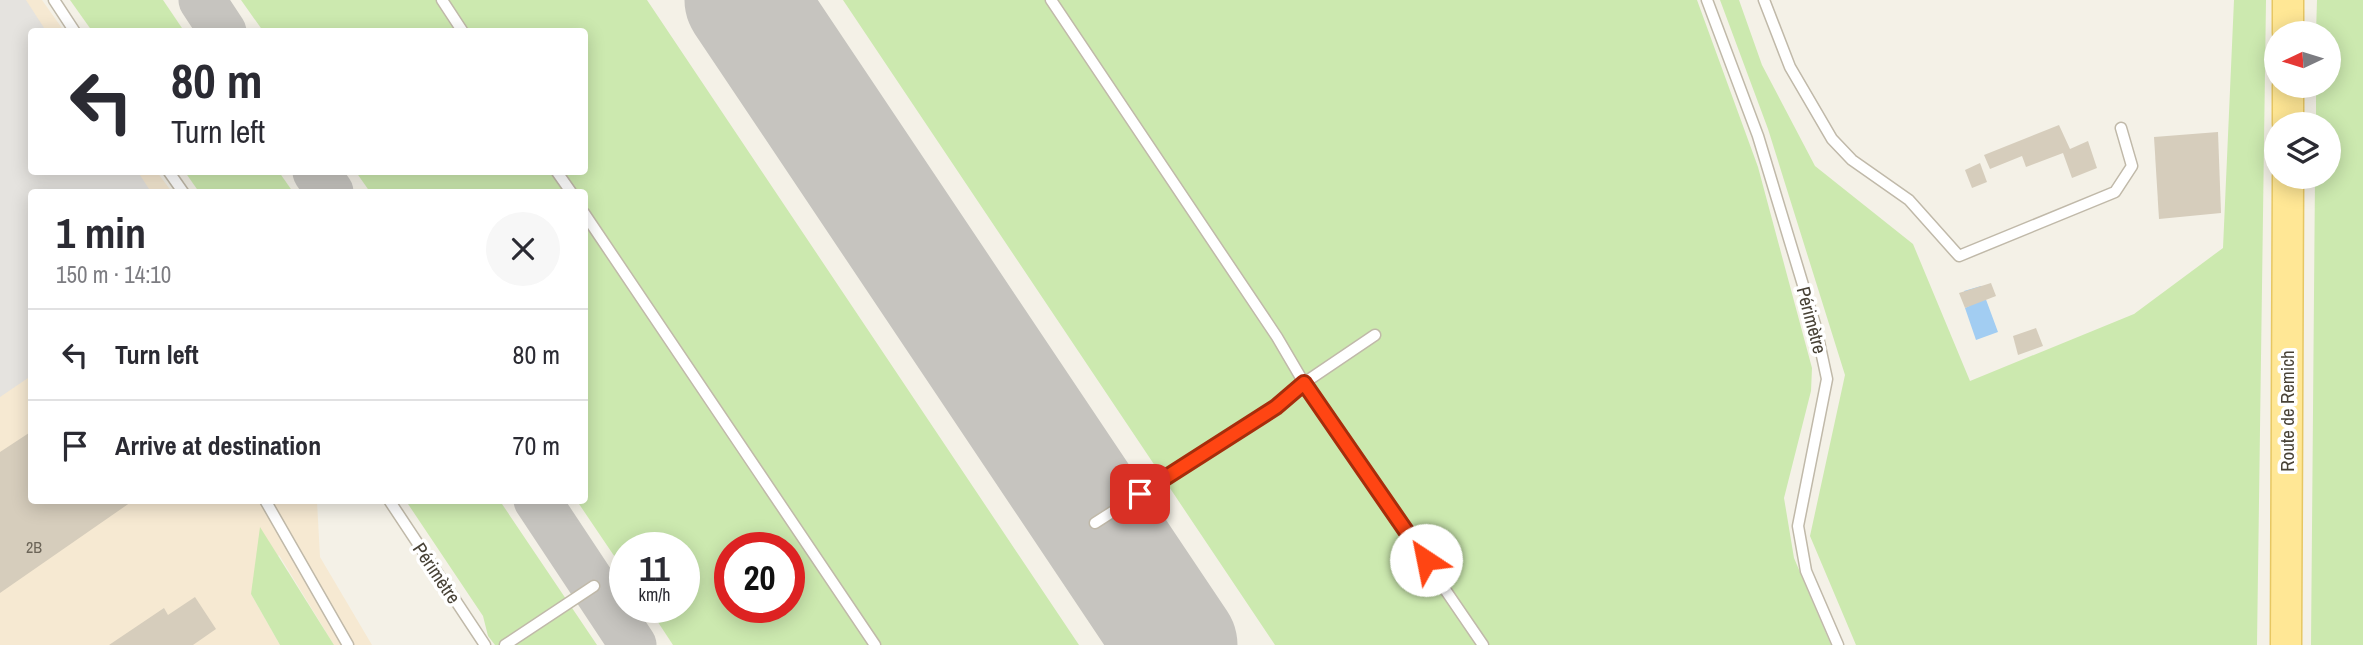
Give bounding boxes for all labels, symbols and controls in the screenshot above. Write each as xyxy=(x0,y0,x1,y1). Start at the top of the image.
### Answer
north arrow xyxy=(2264,21,2342,98)
map controls xyxy=(2264,21,2341,189)
text: 80 m xyxy=(171,47,263,113)
icon: left xyxy=(56,56,147,147)
text: Turn left xyxy=(171,110,265,153)
button: layers xyxy=(2264,112,2341,189)
text: 1 min xyxy=(56,205,146,261)
button: close xyxy=(486,212,560,286)
text: 150 m · 14:10 xyxy=(56,259,171,290)
street label: Périmètre xyxy=(1791,284,1833,356)
icon: left xyxy=(56,336,94,374)
text: Turn left xyxy=(115,337,199,372)
text: 80 m xyxy=(513,337,560,372)
street label: Route de Remich xyxy=(2274,350,2300,472)
icon: arrive xyxy=(56,427,94,465)
text: Arrive at destination xyxy=(115,428,321,463)
text: 70 m xyxy=(513,428,560,463)
pin xyxy=(1110,464,1170,524)
icon: arrive xyxy=(1121,475,1159,513)
position arrow xyxy=(1389,523,1463,597)
speed limit sign: 20 xyxy=(714,532,805,623)
house number: 2B xyxy=(26,536,42,558)
street label: Périmètre xyxy=(407,537,467,609)
text: 11 xyxy=(639,545,670,592)
text: km/h xyxy=(639,582,671,607)

